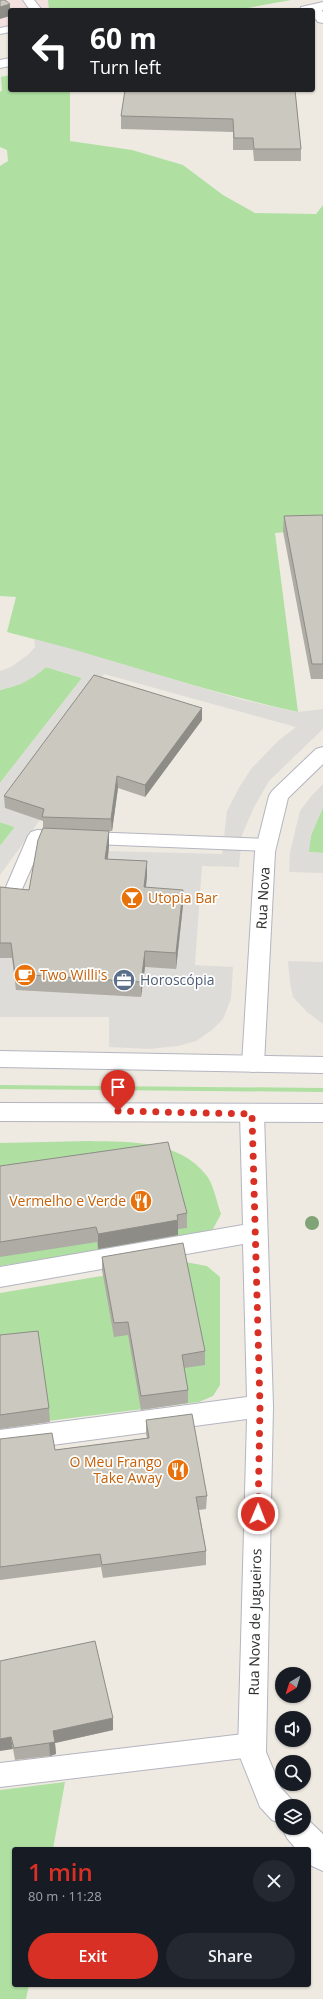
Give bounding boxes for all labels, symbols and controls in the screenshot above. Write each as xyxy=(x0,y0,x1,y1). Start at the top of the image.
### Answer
text: 60 m xyxy=(90,19,157,57)
icon: left xyxy=(24,24,76,76)
text: Turn left xyxy=(90,55,161,79)
street label: Rua Nova xyxy=(251,866,274,930)
bar icon: Utopia Bar xyxy=(119,885,145,911)
place label: Utopia Bar xyxy=(148,888,218,907)
cafe icon: Two Willi's xyxy=(12,962,38,988)
place label: Two Willi's xyxy=(40,965,108,984)
office icon: Horoscópia xyxy=(111,967,137,993)
place label: Horoscópia xyxy=(140,970,215,989)
pin xyxy=(101,1070,135,1111)
icon: arrive xyxy=(107,1076,129,1098)
restaurant icon: Vermelho e Verde xyxy=(128,1188,154,1214)
place label: Vermelho e Verde xyxy=(9,1191,126,1210)
place label: O Meu Frango Take Away xyxy=(69,1452,163,1487)
restaurant icon: O Meu Frango Take Away xyxy=(165,1457,191,1483)
position arrow xyxy=(237,1493,279,1535)
street label: Rua Nova de Jugueiros xyxy=(244,1548,265,1696)
north arrow xyxy=(275,1667,311,1703)
map controls xyxy=(275,1667,311,1835)
button: sound xyxy=(275,1711,311,1747)
button: search xyxy=(275,1755,311,1791)
button: layers xyxy=(275,1799,311,1835)
text: 1 min xyxy=(28,1855,93,1888)
button: close xyxy=(253,1860,295,1902)
text: 80 m · 11:28 xyxy=(28,1887,102,1905)
button: Exit xyxy=(28,1933,158,1979)
button: Share xyxy=(166,1933,295,1979)

